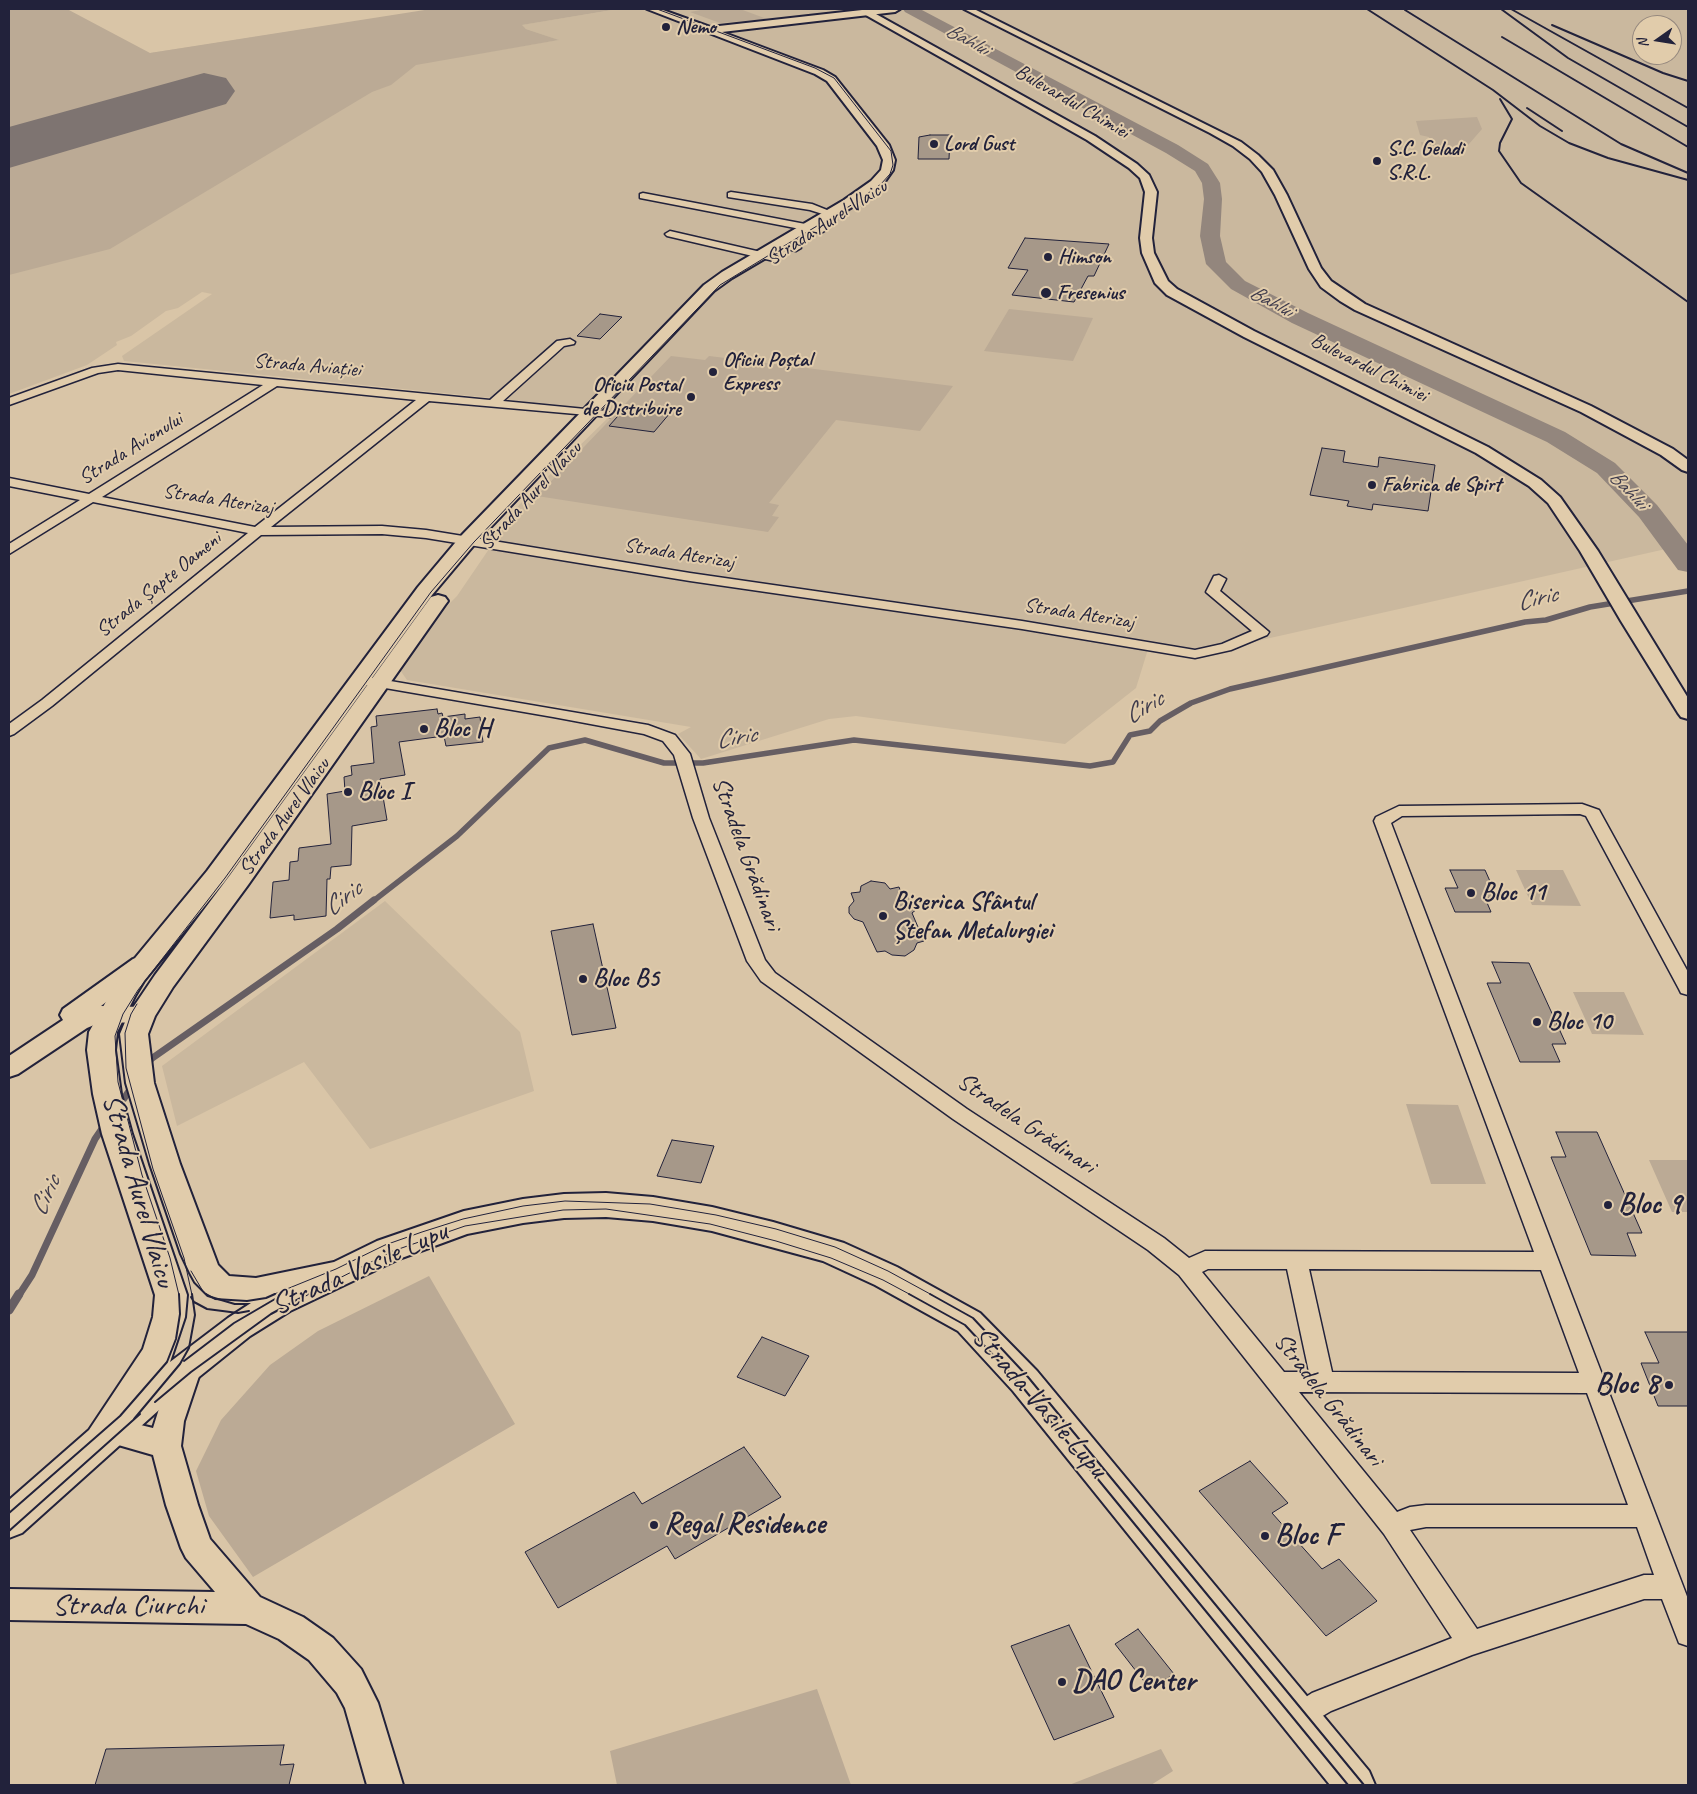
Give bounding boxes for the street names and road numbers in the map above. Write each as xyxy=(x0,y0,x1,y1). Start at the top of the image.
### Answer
street label: Bulevardul Chimiei xyxy=(1010,59,1134,145)
street label: Strada Aurel Vlaicu xyxy=(762,175,892,271)
street label: Bulevardul Chimiei xyxy=(1306,328,1432,408)
street label: Strada Aviației xyxy=(252,349,362,383)
street label: Strada Avionului xyxy=(75,407,187,491)
street label: Strada Aurel Vlaicu xyxy=(474,436,588,556)
street label: Strada Aterizaj xyxy=(161,479,275,521)
street label: Strada Șapte Oameni xyxy=(91,527,227,643)
street label: Strada Aterizaj xyxy=(622,533,736,575)
street label: Strada Aterizaj xyxy=(1022,593,1136,635)
street label: Strada Aurel Vlaicu xyxy=(234,753,336,881)
street label: Stradela Grădinari xyxy=(704,773,788,935)
street label: Stradela Grădinari xyxy=(951,1067,1101,1181)
street label: Strada Aurel Vlaicu xyxy=(93,1090,183,1292)
street label: Strada Vasile Lupu xyxy=(266,1214,454,1324)
street label: Strada Vasile Lupu xyxy=(963,1320,1115,1486)
street label: Stradela Grădinari xyxy=(1267,1327,1389,1473)
street label: Strada Ciurchi xyxy=(52,1588,204,1624)

